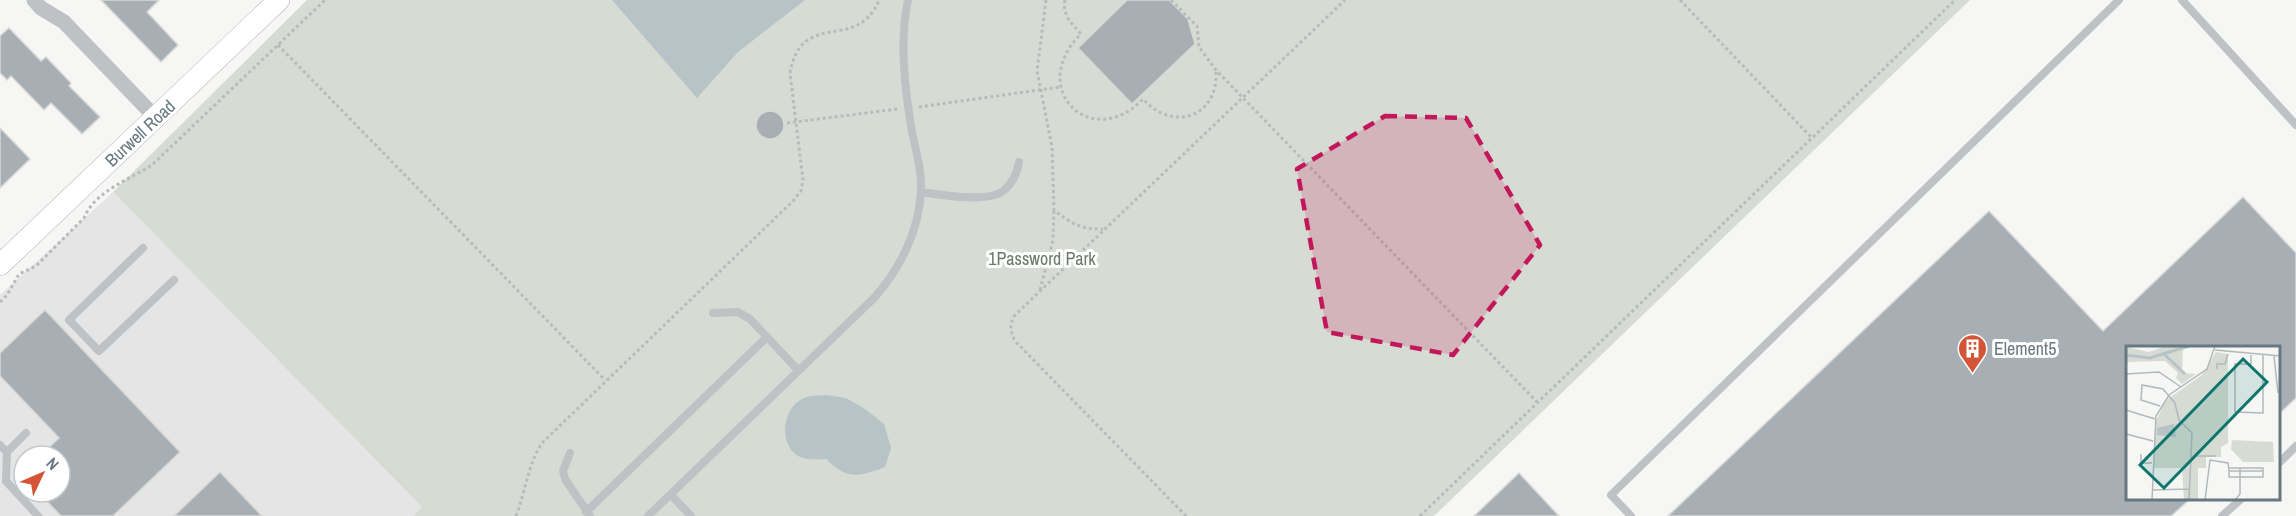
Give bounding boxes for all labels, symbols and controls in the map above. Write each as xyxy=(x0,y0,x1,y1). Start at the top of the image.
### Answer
street label: Burwell Road xyxy=(99,94,181,172)
park label: 1Password Park xyxy=(988,246,1096,271)
building icon: Element5 xyxy=(1957,332,1989,374)
place label: Element5 xyxy=(1994,336,2056,361)
inset map xyxy=(2126,346,2281,501)
north arrow xyxy=(12,444,72,504)
text: N xyxy=(42,453,64,475)

